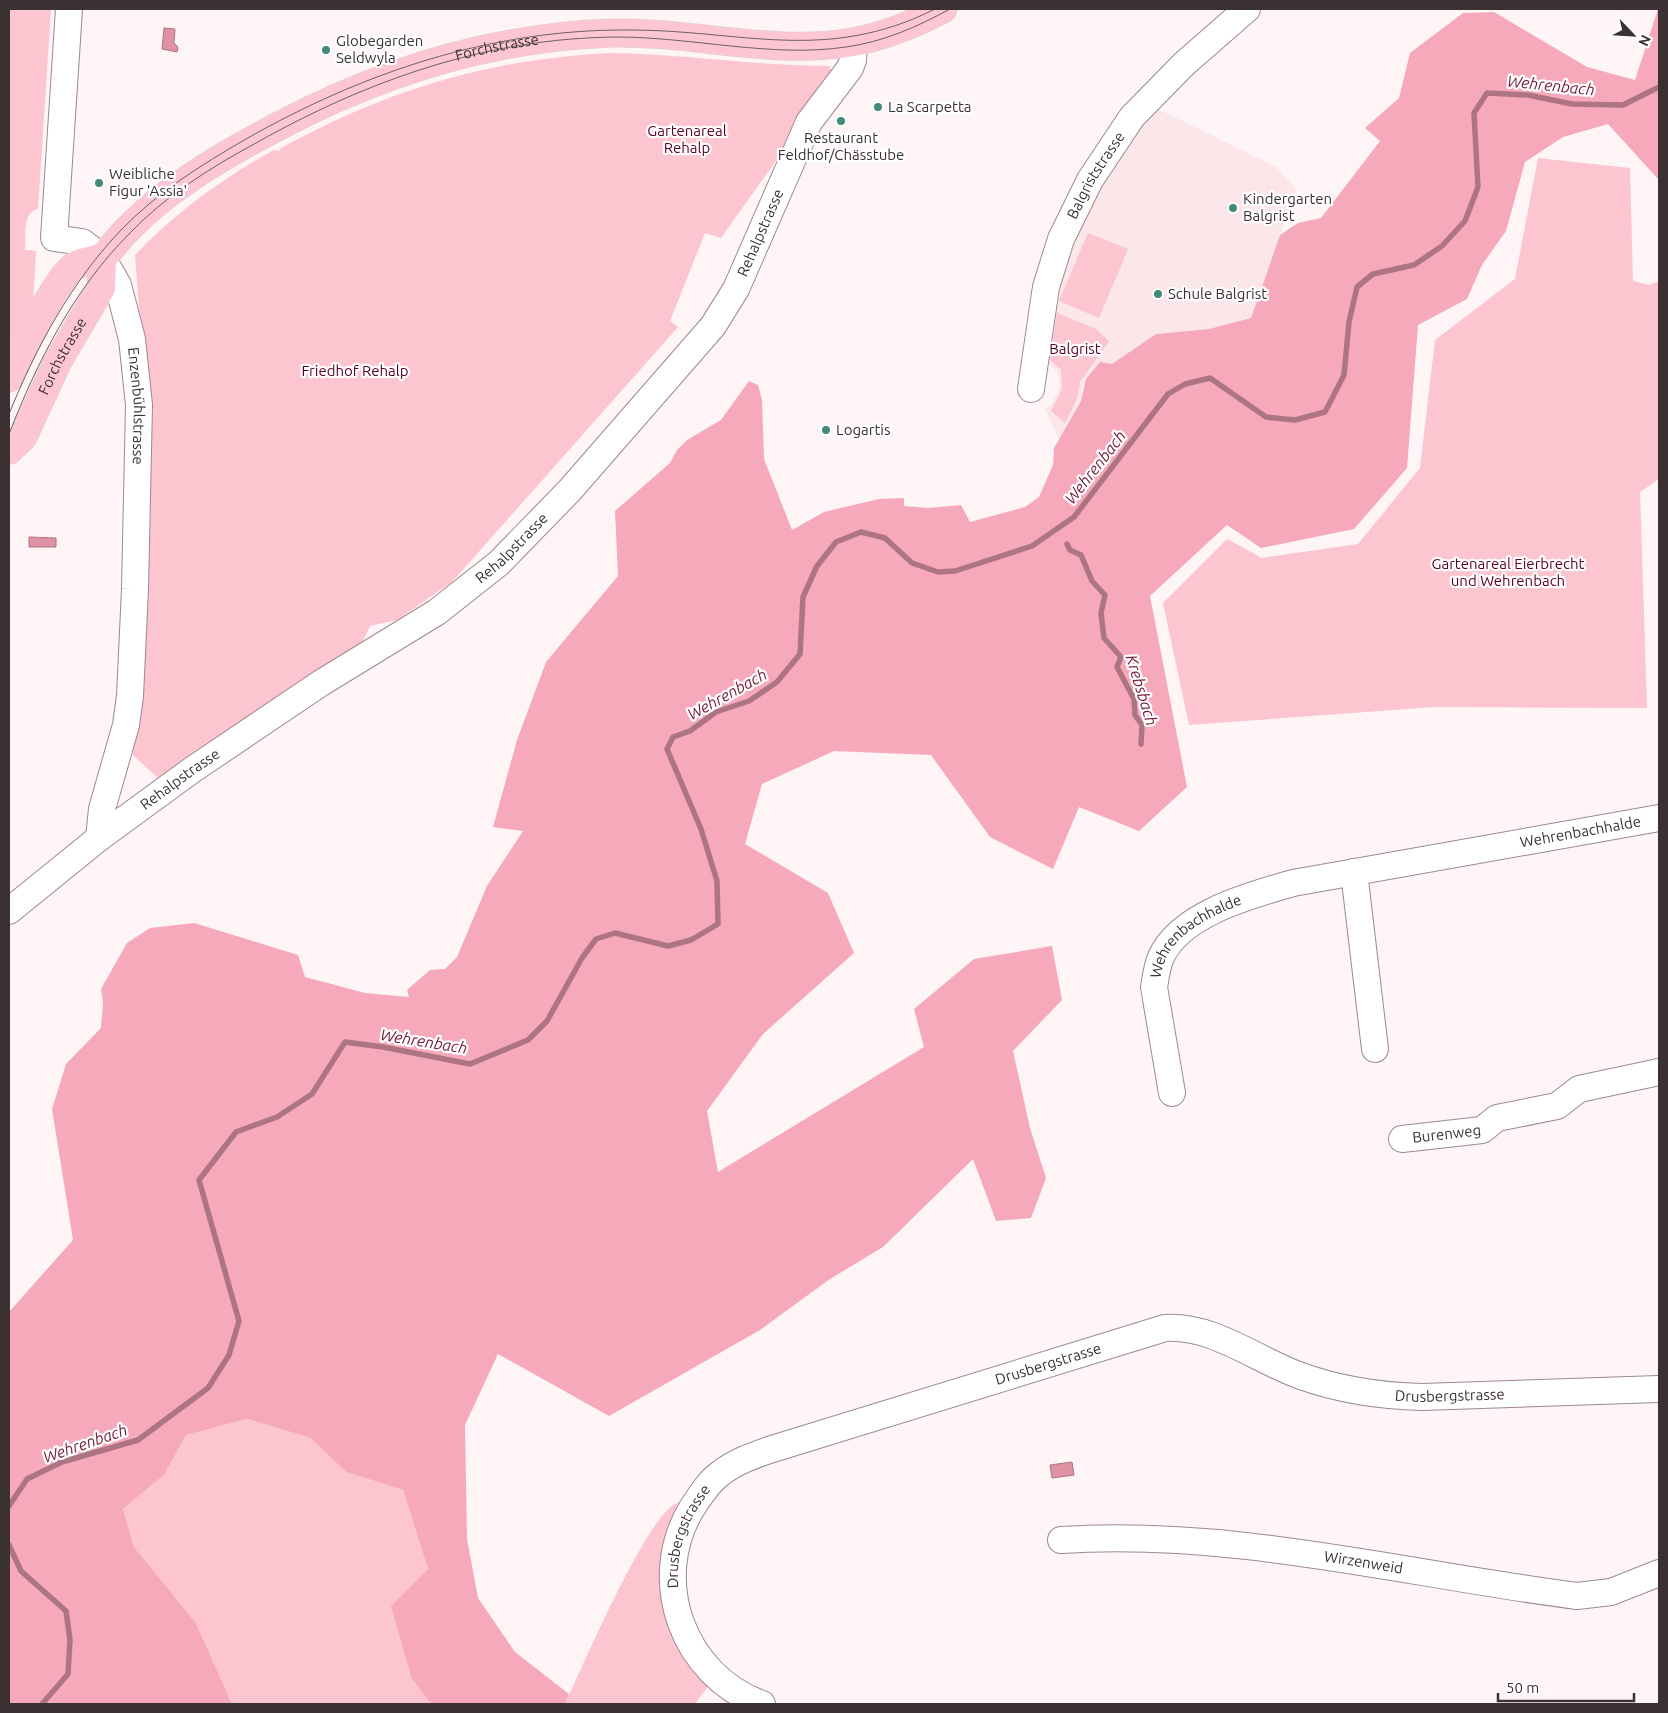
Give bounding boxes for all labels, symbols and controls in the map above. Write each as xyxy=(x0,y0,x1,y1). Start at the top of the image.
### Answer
north arrow xyxy=(1608,10,1658,60)
street label: Forchstrasse xyxy=(453,30,540,64)
place label: Globegarden Seldwyla xyxy=(336,32,423,66)
text: N xyxy=(1635,32,1654,49)
marker: Globegarden Seldwyla xyxy=(320,44,332,56)
water label: Wehrenbach xyxy=(1506,71,1596,99)
place label: La Scarpetta xyxy=(888,98,972,115)
marker: La Scarpetta xyxy=(872,101,884,113)
marker: Restaurant Feldhof/Chässtube xyxy=(835,115,847,127)
park label: Gartenareal Rehalp xyxy=(647,122,727,156)
street label: Balgriststrasse xyxy=(1063,128,1128,222)
place label: Restaurant Feldhof/Chässtube xyxy=(778,129,904,163)
place label: Weibliche Figur 'Assia' xyxy=(109,165,187,199)
marker: Weibliche Figur 'Assia' xyxy=(93,177,105,189)
street label: Rehalpstrasse xyxy=(734,186,787,279)
place label: Kindergarten Balgrist xyxy=(1243,190,1332,224)
marker: Kindergarten Balgrist xyxy=(1227,202,1239,214)
place label: Schule Balgrist xyxy=(1168,285,1267,302)
marker: Schule Balgrist xyxy=(1152,288,1164,300)
street label: Forchstrasse xyxy=(35,314,90,397)
park label: Balgrist xyxy=(1049,340,1101,357)
street label: Enzenbühlstrasse xyxy=(125,346,148,465)
park label: Friedhof Rehalp xyxy=(301,362,409,379)
place label: Logartis xyxy=(836,421,890,438)
marker: Logartis xyxy=(820,424,832,436)
water label: Wehrenbach xyxy=(1061,427,1129,507)
street label: Rehalpstrasse xyxy=(472,509,551,586)
park label: Gartenareal Eierbrecht und Wehrenbach xyxy=(1432,555,1585,589)
water label: Krebsbach xyxy=(1123,652,1161,728)
water label: Wehrenbach xyxy=(684,665,770,723)
street label: Rehalpstrasse xyxy=(137,745,223,813)
street label: Wehrenbachhalde xyxy=(1519,812,1642,851)
street label: Wehrenbachhalde xyxy=(1147,891,1243,979)
water label: Wehrenbach xyxy=(379,1025,469,1057)
street label: Burenweg xyxy=(1411,1121,1482,1146)
street label: Drusbergstrasse xyxy=(993,1339,1103,1388)
street label: Drusbergstrasse xyxy=(1394,1385,1505,1405)
water label: Wehrenbach xyxy=(41,1420,129,1466)
street label: Drusbergstrasse xyxy=(664,1481,713,1589)
street label: Wirzenweid xyxy=(1323,1547,1404,1577)
scale bar xyxy=(1498,1670,1634,1702)
text: 50 m xyxy=(1506,1679,1539,1696)

